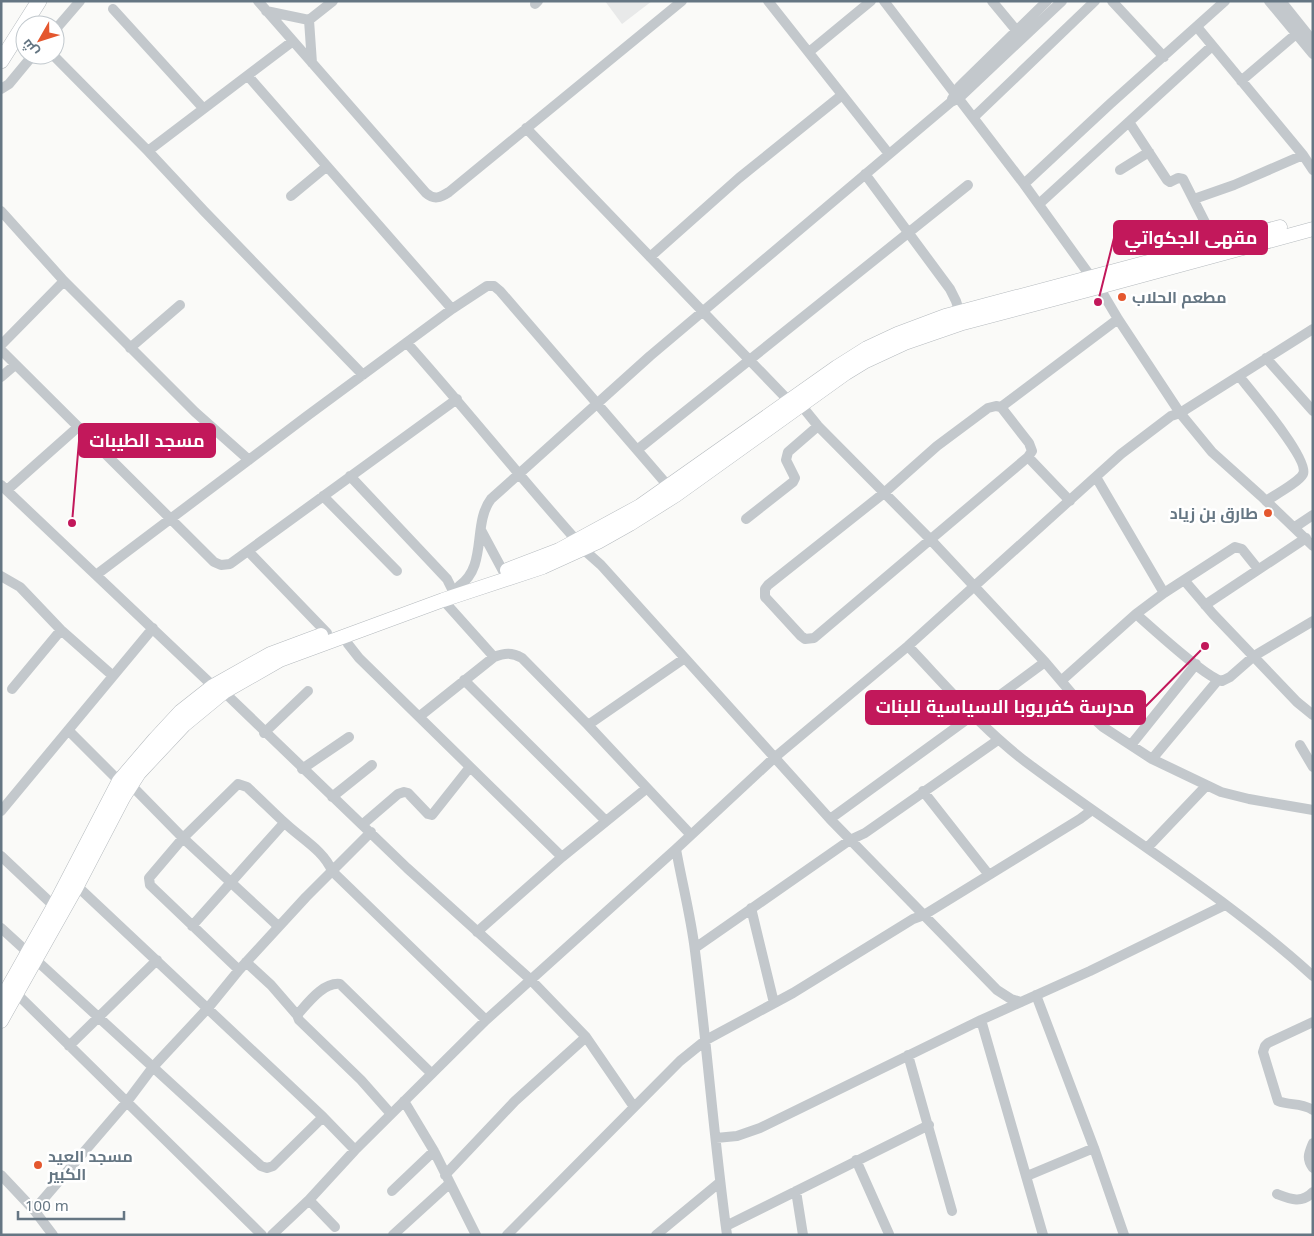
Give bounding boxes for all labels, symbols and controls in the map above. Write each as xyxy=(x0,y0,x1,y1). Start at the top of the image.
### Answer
north arrow xyxy=(15,15,65,65)
text: ش xyxy=(16,36,43,61)
callout: مقهى الجكواتي xyxy=(1114,221,1267,254)
text: مقهى الجكواتي xyxy=(1125,225,1257,253)
place label: مطعم الحلاب xyxy=(1132,286,1227,309)
marker: مطعم الحلاب xyxy=(1116,291,1128,303)
callout: مسجد الطيبات xyxy=(79,424,215,457)
text: مسجد الطيبات xyxy=(89,428,205,452)
place label: طارق بن زياد xyxy=(1170,502,1258,524)
marker: طارق بن زياد xyxy=(1262,507,1274,519)
callout: مدرسة كفريوبا الاسياسية للبنات xyxy=(866,691,1145,724)
text: مدرسة كفريوبا الاسياسية للبنات xyxy=(876,694,1134,718)
place label: مسجد العيد الكبير xyxy=(47,1145,133,1185)
marker: مسجد العيد الكبير xyxy=(32,1159,44,1171)
scale bar xyxy=(18,1188,124,1220)
text: 100 m xyxy=(25,1195,69,1215)

